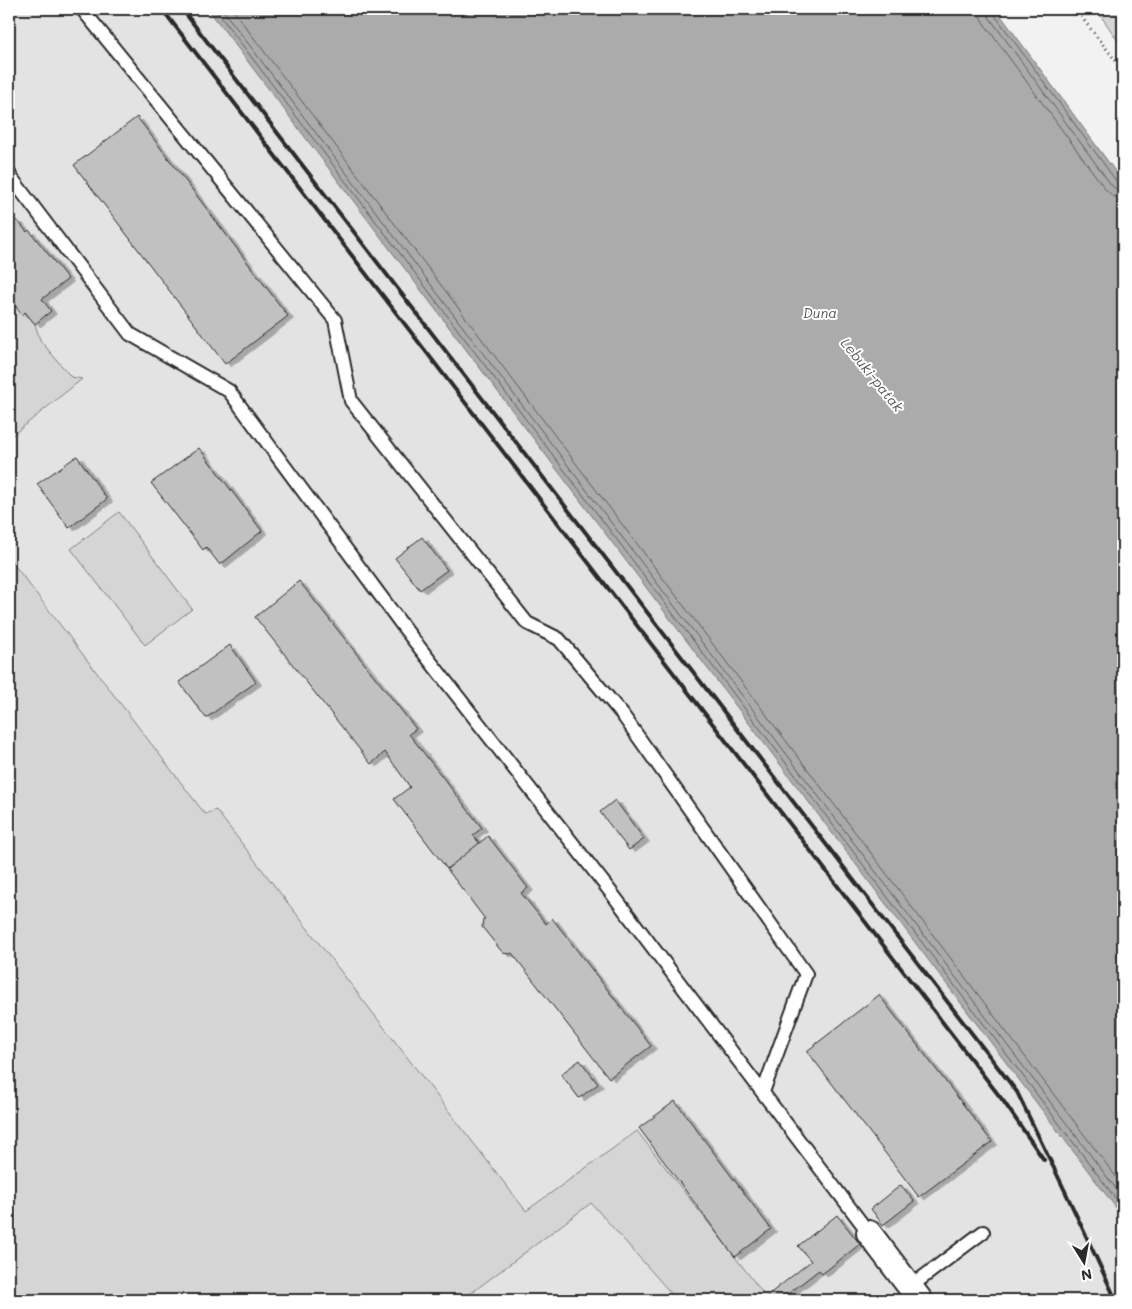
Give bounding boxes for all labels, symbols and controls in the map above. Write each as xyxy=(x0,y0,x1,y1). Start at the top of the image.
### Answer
water label: Duna xyxy=(803,303,837,322)
water label: Lebuki-patak xyxy=(837,334,908,416)
north arrow xyxy=(1060,1236,1110,1286)
text: N xyxy=(1080,1265,1094,1286)

